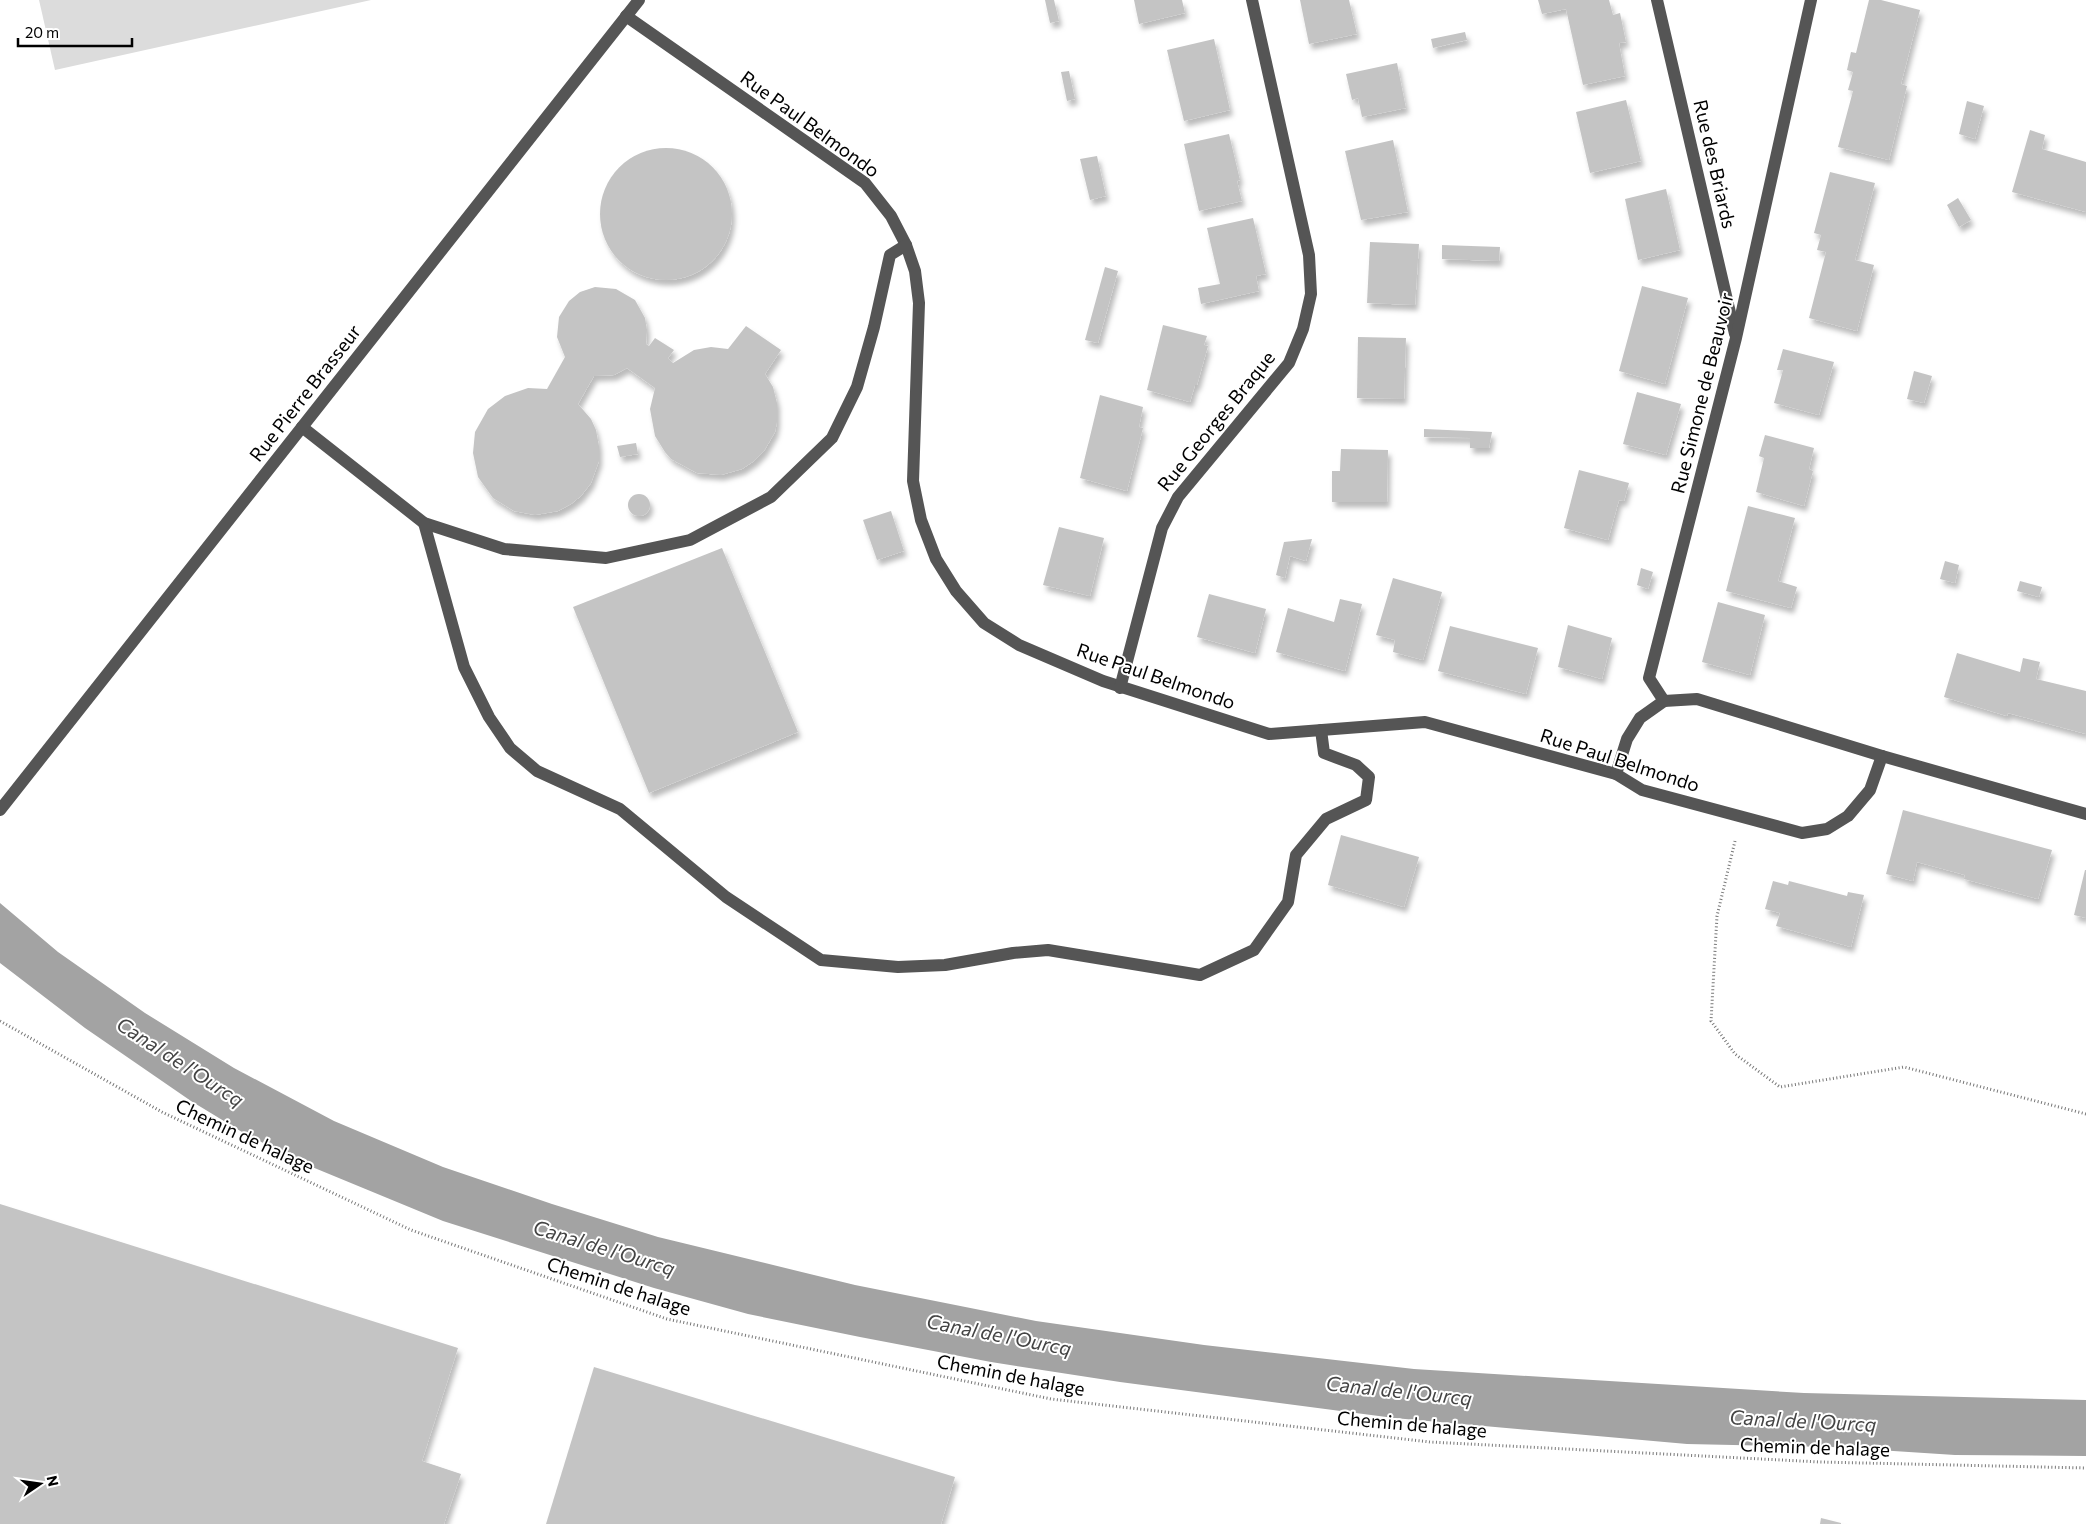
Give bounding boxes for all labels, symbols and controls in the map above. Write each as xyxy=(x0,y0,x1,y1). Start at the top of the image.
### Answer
scale bar xyxy=(18,15,131,47)
text: 20 m xyxy=(25,23,59,41)
street label: Rue Paul Belmondo xyxy=(736,65,884,182)
street label: Rue des Briards xyxy=(1689,97,1742,231)
street label: Rue Simone de Beauvoir xyxy=(1665,290,1738,496)
street label: Rue Pierre Brasseur xyxy=(244,319,365,466)
street label: Rue Georges Braque xyxy=(1152,346,1279,495)
street label: Rue Paul Belmondo xyxy=(1074,638,1238,713)
street label: Rue Paul Belmondo xyxy=(1538,723,1703,796)
water label: Canal de l'Ourcq xyxy=(112,1011,249,1111)
street label: Chemin de halage xyxy=(172,1093,318,1178)
water label: Canal de l'Ourcq xyxy=(531,1214,678,1280)
street label: Chemin de halage xyxy=(544,1251,694,1320)
water label: Canal de l'Ourcq xyxy=(925,1308,1074,1360)
street label: Chemin de halage xyxy=(935,1349,1087,1400)
water label: Canal de l'Ourcq xyxy=(1325,1370,1474,1410)
water label: Canal de l'Ourcq xyxy=(1729,1404,1877,1436)
street label: Chemin de halage xyxy=(1336,1405,1488,1442)
street label: Chemin de halage xyxy=(1740,1432,1891,1461)
north arrow xyxy=(15,1459,65,1509)
text: N xyxy=(44,1474,63,1488)

